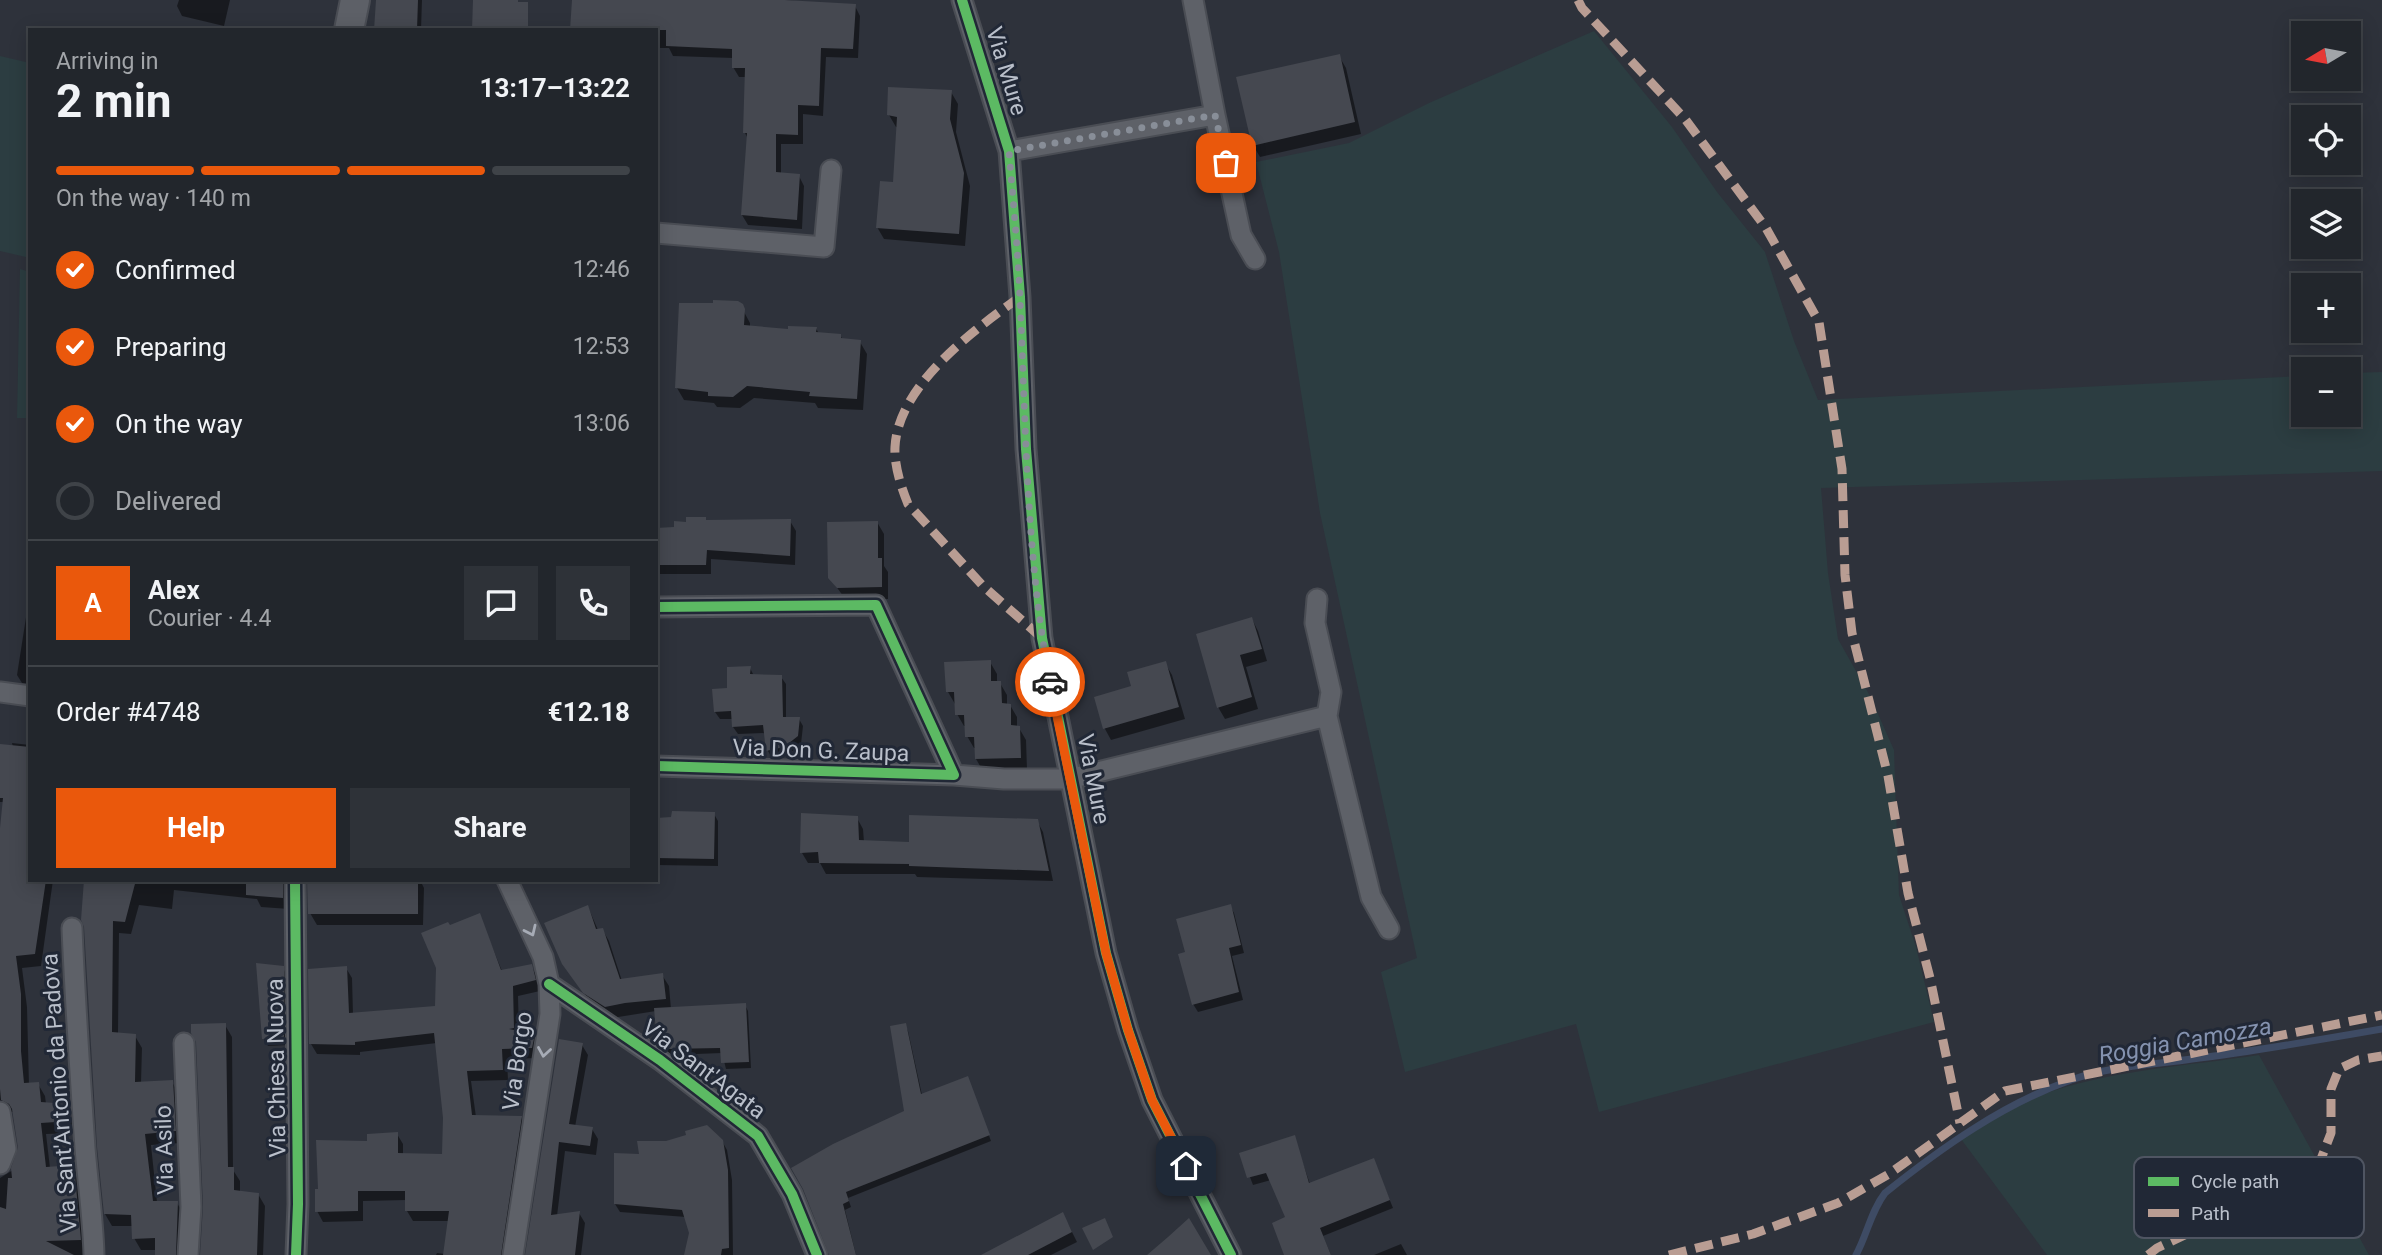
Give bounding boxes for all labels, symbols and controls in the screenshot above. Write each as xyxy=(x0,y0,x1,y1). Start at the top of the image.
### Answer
north arrow xyxy=(2291,21,2361,91)
map controls xyxy=(2291,21,2361,427)
street label: Via Mure xyxy=(980,24,1033,119)
text: Arriving in xyxy=(56,48,159,75)
text: 13:17–13:22 xyxy=(480,73,630,103)
text: 2 min xyxy=(56,74,172,128)
button: locate xyxy=(2291,105,2361,175)
pin xyxy=(1196,133,1256,193)
icon: bag xyxy=(1207,144,1245,182)
text: On the way · 140 m xyxy=(56,185,251,212)
button: layers xyxy=(2291,189,2361,259)
icon: check xyxy=(56,251,94,289)
text: Confirmed xyxy=(115,255,236,285)
text: 12:46 xyxy=(573,256,630,283)
button: + xyxy=(2291,273,2361,343)
icon: check xyxy=(56,328,94,366)
text: Preparing xyxy=(115,332,227,362)
text: 12:53 xyxy=(573,333,630,360)
button: − xyxy=(2291,357,2361,427)
icon: check xyxy=(56,405,94,443)
text: On the way xyxy=(115,409,243,439)
text: 13:06 xyxy=(573,410,630,437)
text: Delivered xyxy=(115,486,222,516)
button: chat xyxy=(464,566,538,640)
button: phone xyxy=(556,566,630,640)
text: Alex xyxy=(148,575,200,605)
text: A xyxy=(84,588,102,618)
text: Courier · 4.4 xyxy=(148,605,271,632)
courier xyxy=(1015,647,1085,717)
icon: car xyxy=(1031,663,1069,701)
text: Order #4748 xyxy=(56,697,201,727)
text: €12.18 xyxy=(548,697,630,727)
street label: Via Mure xyxy=(1072,732,1115,826)
street label: Via Don G. Zaupa xyxy=(732,734,910,767)
button: Help xyxy=(56,788,336,868)
button: Share xyxy=(350,788,630,868)
one-way arrow xyxy=(523,924,537,936)
street label: Via Sant'Antonio da Padova xyxy=(36,952,83,1234)
street label: Via Chiesa Nuova xyxy=(261,978,292,1158)
street label: Via Borgo xyxy=(497,1010,538,1112)
water label: Roggia Camozza xyxy=(2096,1012,2274,1070)
street label: Via Sant'Agata xyxy=(636,1014,771,1125)
one-way arrow xyxy=(537,1046,552,1058)
street label: Via Asilo xyxy=(149,1105,180,1195)
pin xyxy=(1156,1136,1216,1196)
icon: home xyxy=(1167,1147,1205,1185)
legend xyxy=(2134,1157,2364,1238)
text: Cycle path xyxy=(2191,1170,2279,1193)
text: Path xyxy=(2191,1202,2230,1225)

